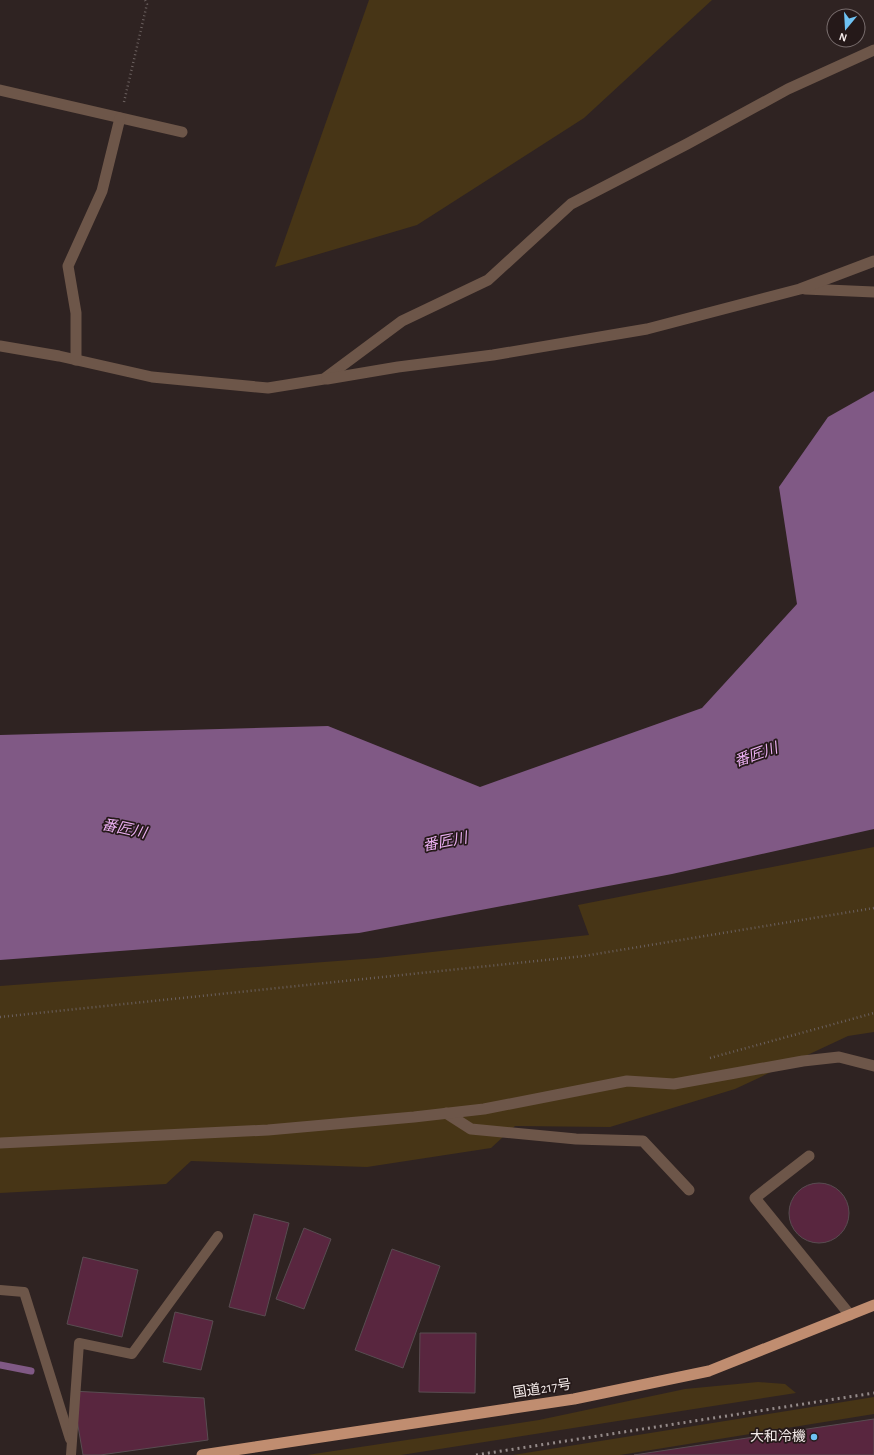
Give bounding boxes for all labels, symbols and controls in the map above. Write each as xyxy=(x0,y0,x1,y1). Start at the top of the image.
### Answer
north arrow xyxy=(826,8,866,48)
text: N xyxy=(838,31,848,43)
water label: 番匠川 xyxy=(732,739,782,769)
water label: 番匠川 xyxy=(100,816,150,841)
water label: 番匠川 xyxy=(421,829,470,854)
street label: 国道217号 xyxy=(512,1376,572,1401)
place label: 大和冷機 xyxy=(750,1428,806,1444)
marker: 大和冷機 xyxy=(809,1432,819,1442)

